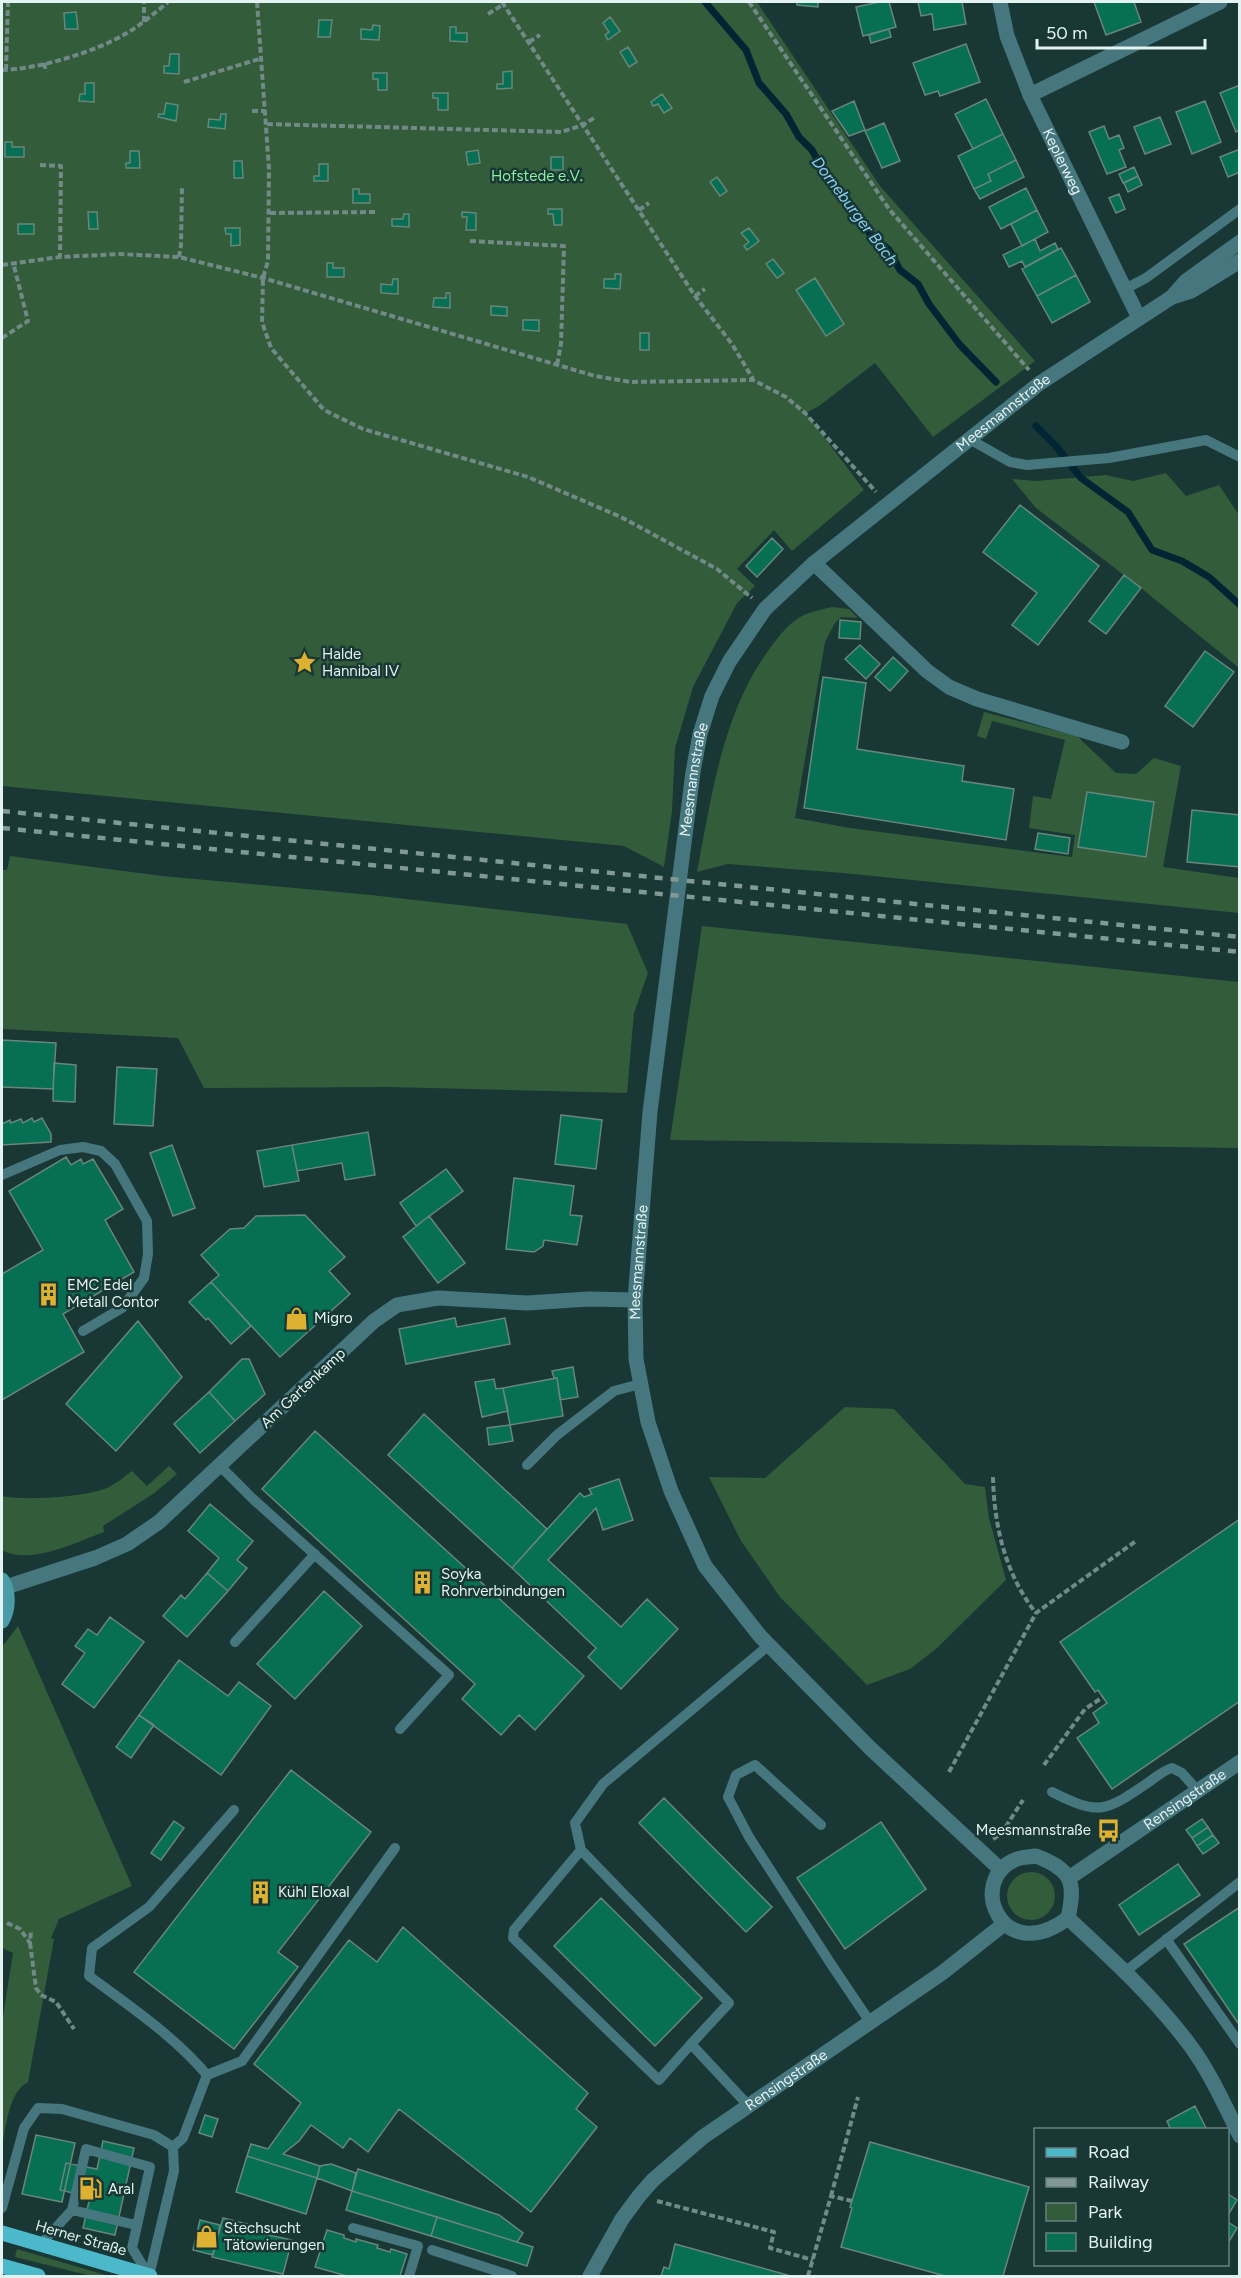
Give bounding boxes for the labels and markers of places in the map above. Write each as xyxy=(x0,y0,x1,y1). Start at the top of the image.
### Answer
place label: Halde Hannibal IV xyxy=(322,645,400,680)
place icon: Halde Hannibal IV xyxy=(291,650,317,676)
place label: EMC Edel Metall Contor xyxy=(67,1276,159,1311)
building icon: EMC Edel Metall Contor xyxy=(36,1281,62,1307)
shop icon: Migro xyxy=(283,1305,309,1331)
place label: Migro xyxy=(314,1309,353,1327)
place label: Soyka Rohrverbindungen xyxy=(441,1565,565,1600)
building icon: Soyka Rohrverbindungen xyxy=(410,1570,436,1596)
bus stop icon: Meesmannstraße xyxy=(1096,1817,1122,1843)
place label: Meesmannstraße xyxy=(976,1821,1091,1839)
building icon: Kühl Eloxal xyxy=(247,1879,273,1905)
place label: Kühl Eloxal xyxy=(278,1883,350,1901)
fuel station icon: Aral xyxy=(77,2176,103,2202)
place label: Aral xyxy=(108,2180,134,2198)
place label: Stechsucht Tätowierungen xyxy=(224,2219,325,2254)
shop icon: Stechsucht Tätowierungen xyxy=(193,2224,219,2250)

